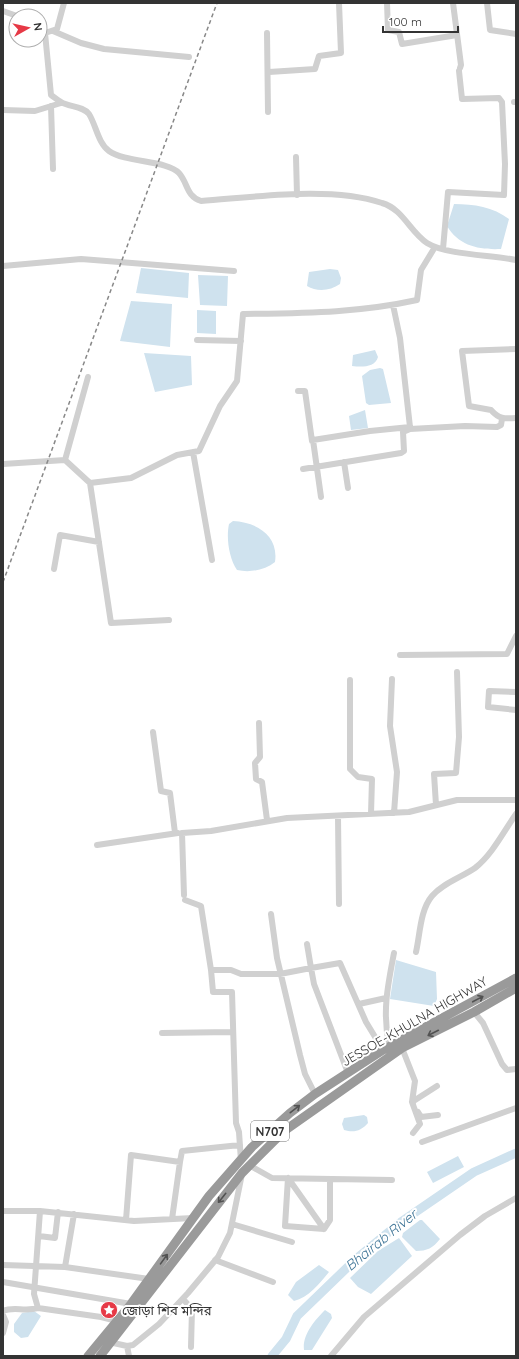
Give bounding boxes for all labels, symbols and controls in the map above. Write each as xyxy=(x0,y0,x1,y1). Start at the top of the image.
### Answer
north arrow xyxy=(8,8,48,48)
scale bar xyxy=(383,8,458,34)
text: 100 m xyxy=(389,14,422,29)
text: N xyxy=(30,22,45,32)
street label: JESSOE-KHULNA HIGHWAY xyxy=(338,972,491,1069)
one-way arrow xyxy=(472,994,484,1002)
one-way arrow xyxy=(427,1030,439,1037)
one-way arrow xyxy=(290,1105,301,1114)
road number: N707 xyxy=(251,1121,289,1141)
one-way arrow xyxy=(217,1193,226,1203)
water label: Bhairab River xyxy=(341,1204,422,1275)
one-way arrow xyxy=(159,1254,168,1265)
place icon: জোড়া শিব মন্দির xyxy=(99,1300,119,1320)
place label: জোড়া শিব মন্দির xyxy=(122,1302,212,1318)

